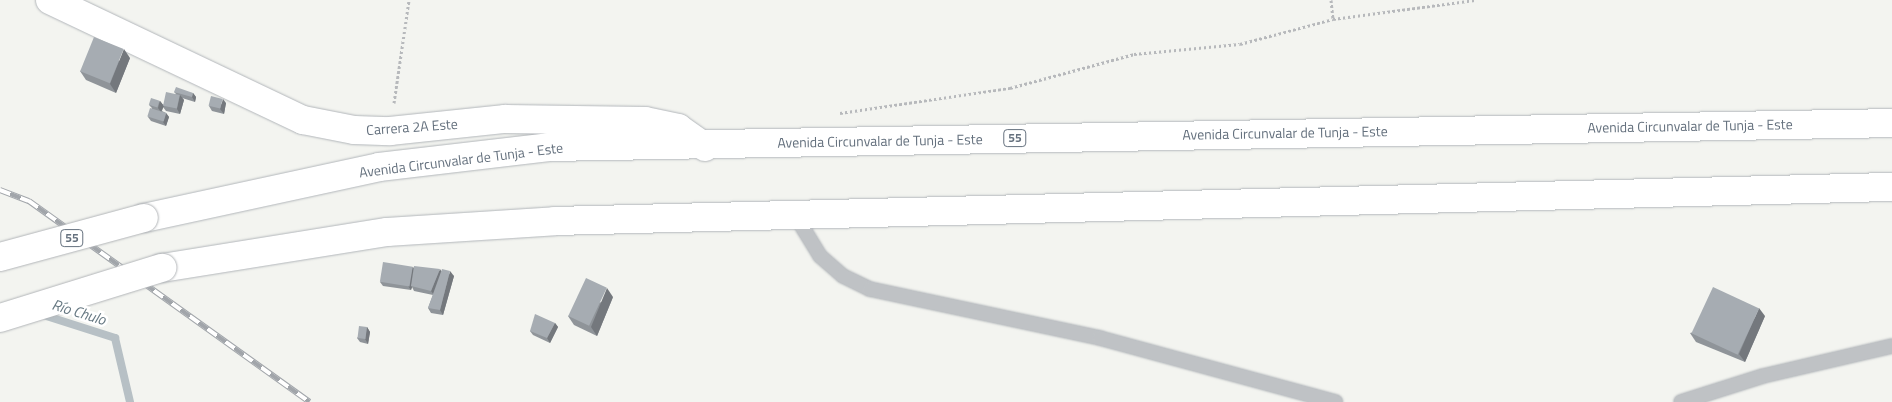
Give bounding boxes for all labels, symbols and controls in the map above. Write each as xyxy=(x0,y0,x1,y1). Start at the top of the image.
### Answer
street label: Carrera 2A Este xyxy=(366,115,458,139)
street label: Avenida Circunvalar de Tunja - Este xyxy=(1587,116,1793,136)
street label: Avenida Circunvalar de Tunja - Este xyxy=(1182,123,1388,143)
road number: 55 xyxy=(1002,128,1028,148)
street label: Avenida Circunvalar de Tunja - Este xyxy=(777,131,983,151)
street label: Avenida Circunvalar de Tunja - Este xyxy=(358,139,564,181)
road number: 55 xyxy=(60,228,84,248)
water label: Río Chulo xyxy=(50,295,108,329)

